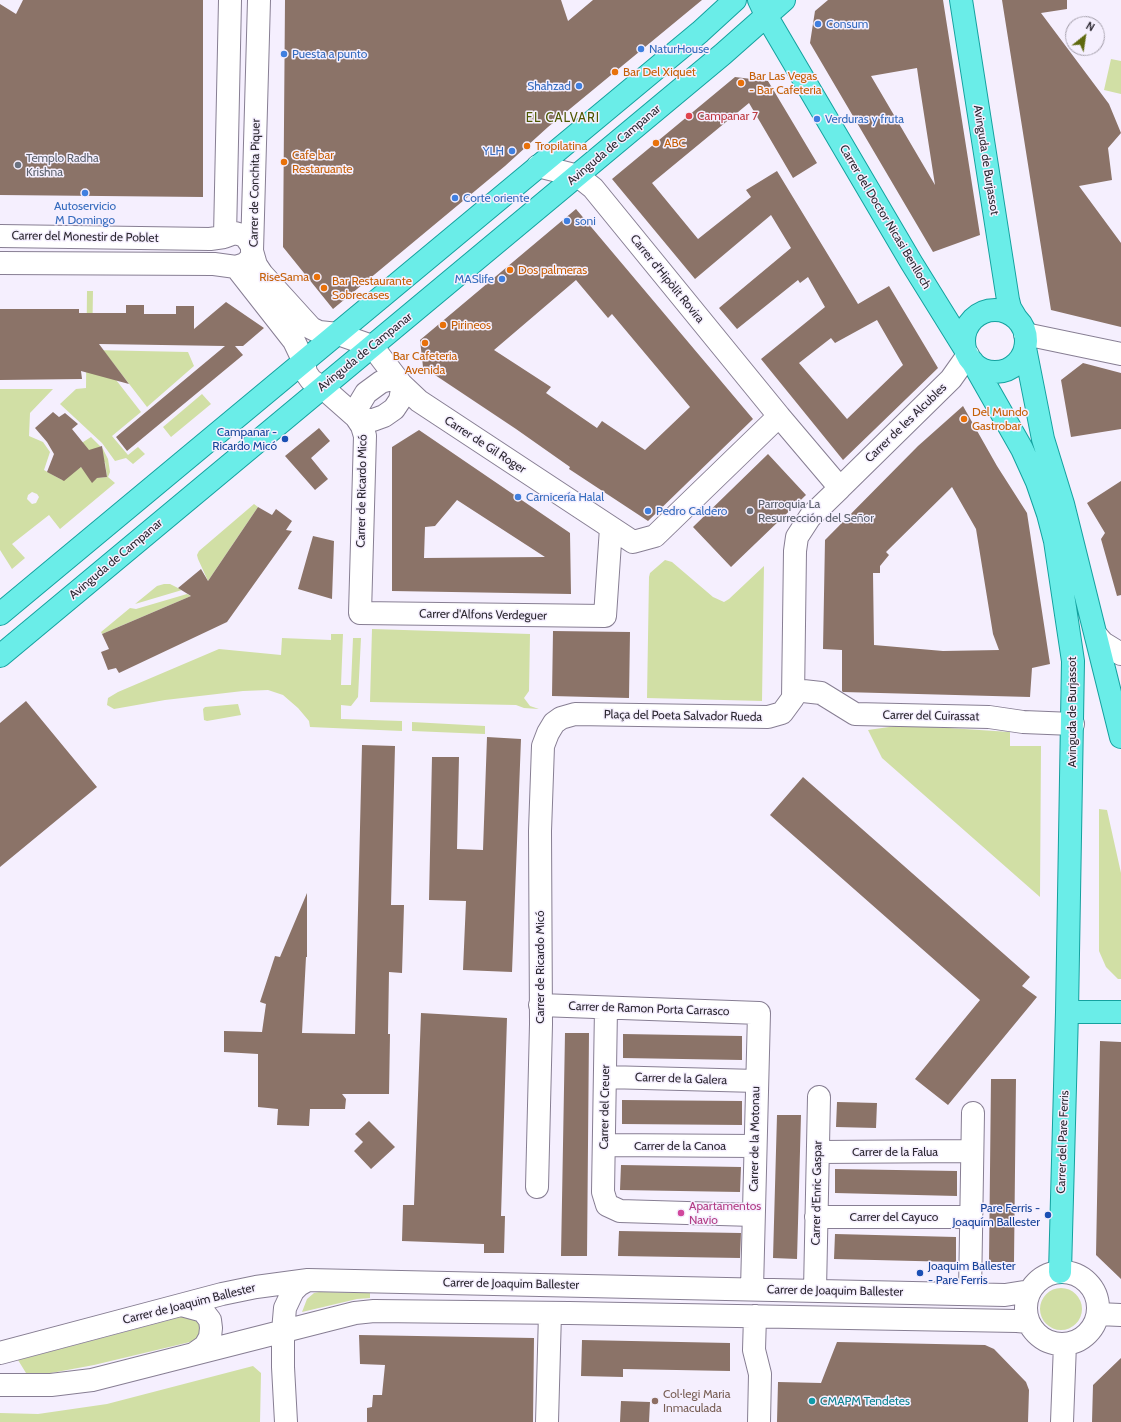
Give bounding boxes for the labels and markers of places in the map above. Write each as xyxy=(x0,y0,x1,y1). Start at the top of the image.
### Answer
place label: Consum xyxy=(826,17,868,31)
marker: Consum xyxy=(813,19,823,29)
place label: NaturHouse xyxy=(649,42,709,56)
marker: NaturHouse xyxy=(636,44,646,54)
place label: Puesta a punto xyxy=(292,47,367,61)
marker: Puesta a punto xyxy=(279,49,289,59)
place label: Bar Del Xiquet xyxy=(623,65,696,79)
marker: Bar Del Xiquet xyxy=(610,67,620,77)
place label: Bar Las Vegas - Bar Cafeteria xyxy=(749,69,822,97)
marker: Bar Las Vegas - Bar Cafeteria xyxy=(736,78,746,88)
place label: Shahzad xyxy=(527,79,571,93)
marker: Shahzad xyxy=(574,81,584,91)
place label: Campanar 7 xyxy=(697,109,758,123)
marker: Campanar 7 xyxy=(684,111,694,121)
place label: Verduras y fruta xyxy=(825,112,904,126)
marker: Verduras y fruta xyxy=(812,114,822,124)
place label: ABC xyxy=(664,136,686,150)
marker: ABC xyxy=(651,138,661,148)
place label: Tropilatina xyxy=(535,139,587,153)
marker: Tropilatina xyxy=(522,141,532,151)
place label: YLH xyxy=(483,144,504,158)
marker: YLH xyxy=(507,146,517,156)
place label: Cafe bar Restaruante xyxy=(292,148,353,176)
place label: Templo Radha Krishna xyxy=(26,151,99,179)
marker: Cafe bar Restaruante xyxy=(279,157,289,167)
marker: Templo Radha Krishna xyxy=(13,160,23,170)
marker: Autoservicio M Domingo xyxy=(80,188,90,198)
place label: Corte oriente xyxy=(463,191,529,205)
marker: Corte oriente xyxy=(450,193,460,203)
place label: Autoservicio M Domingo xyxy=(54,199,116,227)
place label: soni xyxy=(575,214,596,228)
marker: soni xyxy=(562,216,572,226)
place label: Dos palmeras xyxy=(518,263,587,277)
marker: Dos palmeras xyxy=(505,265,515,275)
place label: RiseSama xyxy=(259,270,309,284)
marker: RiseSama xyxy=(312,272,322,282)
place label: MASlife xyxy=(455,272,494,286)
place label: Bar Restaurante Sobrecases xyxy=(332,274,412,302)
marker: MASlife xyxy=(497,274,507,284)
marker: Bar Restaurante Sobrecases xyxy=(319,283,329,293)
place label: Pirineos xyxy=(451,318,491,332)
marker: Pirineos xyxy=(438,320,448,330)
marker: Bar Cafeteria Avenida xyxy=(420,338,430,348)
place label: Bar Cafeteria Avenida xyxy=(393,349,457,377)
place label: Del Mundo Gastrobar xyxy=(972,405,1028,433)
marker: Del Mundo Gastrobar xyxy=(959,414,969,424)
place label: Campanar - Ricardo Micó xyxy=(212,425,277,453)
marker: Campanar - Ricardo Micó xyxy=(280,434,290,444)
place label: Carnicería Halal xyxy=(526,490,604,504)
marker: Carnicería Halal xyxy=(513,492,523,502)
place label: Parroquia La Resurrección del Señor xyxy=(758,497,874,525)
place label: Pedro Caldero xyxy=(656,504,727,518)
marker: Pedro Caldero xyxy=(643,506,653,516)
marker: Parroquia La Resurrección del Señor xyxy=(745,506,755,516)
place label: Apartamentos Navio xyxy=(689,1199,761,1227)
place label: Pare Ferris - Joaquím Ballester xyxy=(952,1201,1040,1229)
marker: Apartamentos Navio xyxy=(676,1208,686,1218)
marker: Pare Ferris - Joaquím Ballester xyxy=(1043,1210,1053,1220)
place label: Joaquim Ballester - Pare Ferris xyxy=(928,1259,1016,1287)
marker: Joaquim Ballester - Pare Ferris xyxy=(915,1268,925,1278)
place label: Col·legi Maria Inmaculada xyxy=(663,1387,730,1415)
place label: CMAPM Tendetes xyxy=(820,1394,910,1408)
marker: Col·legi Maria Inmaculada xyxy=(650,1396,660,1406)
marker: CMAPM Tendetes xyxy=(807,1396,817,1406)

